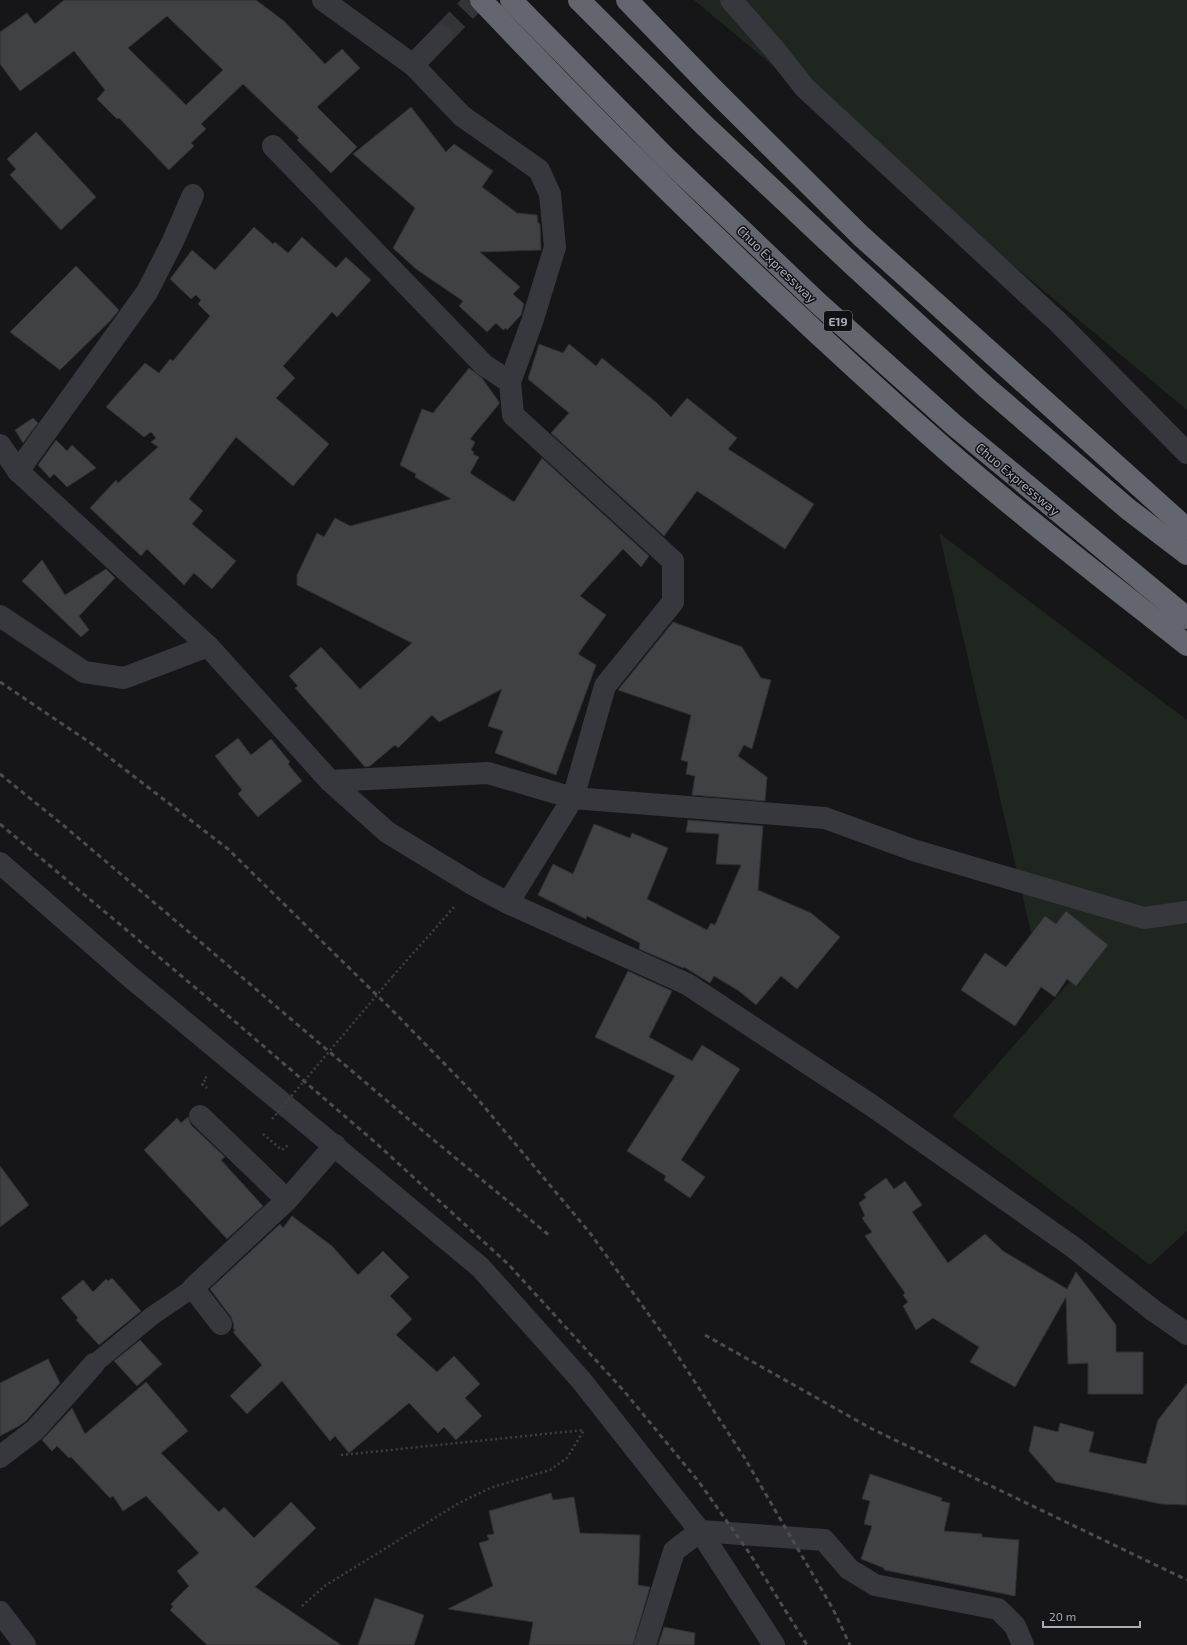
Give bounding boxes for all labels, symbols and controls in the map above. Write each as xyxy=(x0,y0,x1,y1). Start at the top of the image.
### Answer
street label: Chuo Expressway xyxy=(734,222,820,306)
road number: E19 xyxy=(824,311,852,331)
street label: Chuo Expressway xyxy=(973,439,1063,519)
scale bar xyxy=(1043,1603,1140,1629)
text: 20 m xyxy=(1049,1609,1076,1623)

